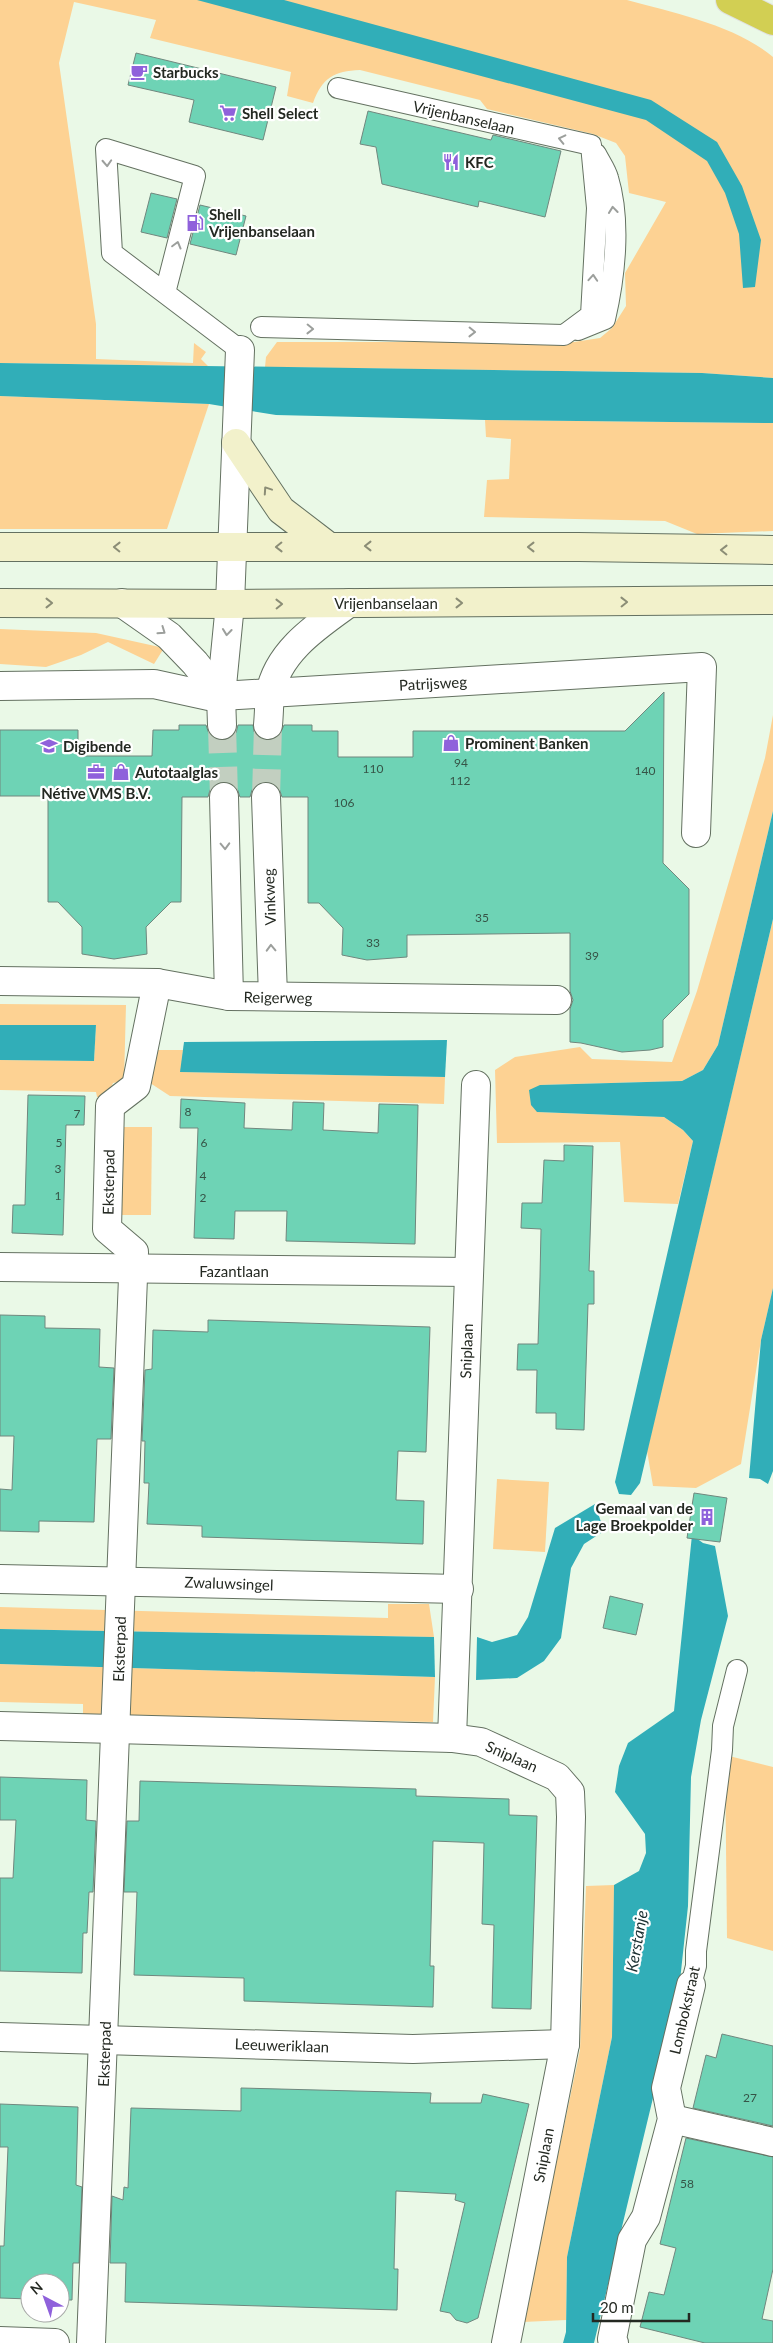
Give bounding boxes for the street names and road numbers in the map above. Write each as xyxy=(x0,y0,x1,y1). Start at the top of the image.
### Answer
street label: Vrijenbanselaan xyxy=(411,97,517,137)
street label: Vrijenbanselaan xyxy=(334,594,438,612)
street label: Patrijsweg xyxy=(399,672,468,694)
street label: Vinkweg xyxy=(259,868,279,926)
street label: Reigerweg xyxy=(243,987,313,1007)
street label: Eksterpad xyxy=(98,1149,118,1215)
street label: Fazantlaan xyxy=(199,1262,269,1280)
street label: Sniplaan xyxy=(456,1323,476,1379)
street label: Zwaluwsingel xyxy=(184,1572,274,1594)
street label: Eksterpad xyxy=(109,1616,129,1682)
street label: Sniplaan xyxy=(483,1737,541,1775)
street label: Lombokstraat xyxy=(665,1964,703,2056)
street label: Eksterpad xyxy=(94,2021,114,2087)
street label: Leeuweriklaan xyxy=(234,2034,330,2056)
street label: Sniplaan xyxy=(529,2126,557,2184)

